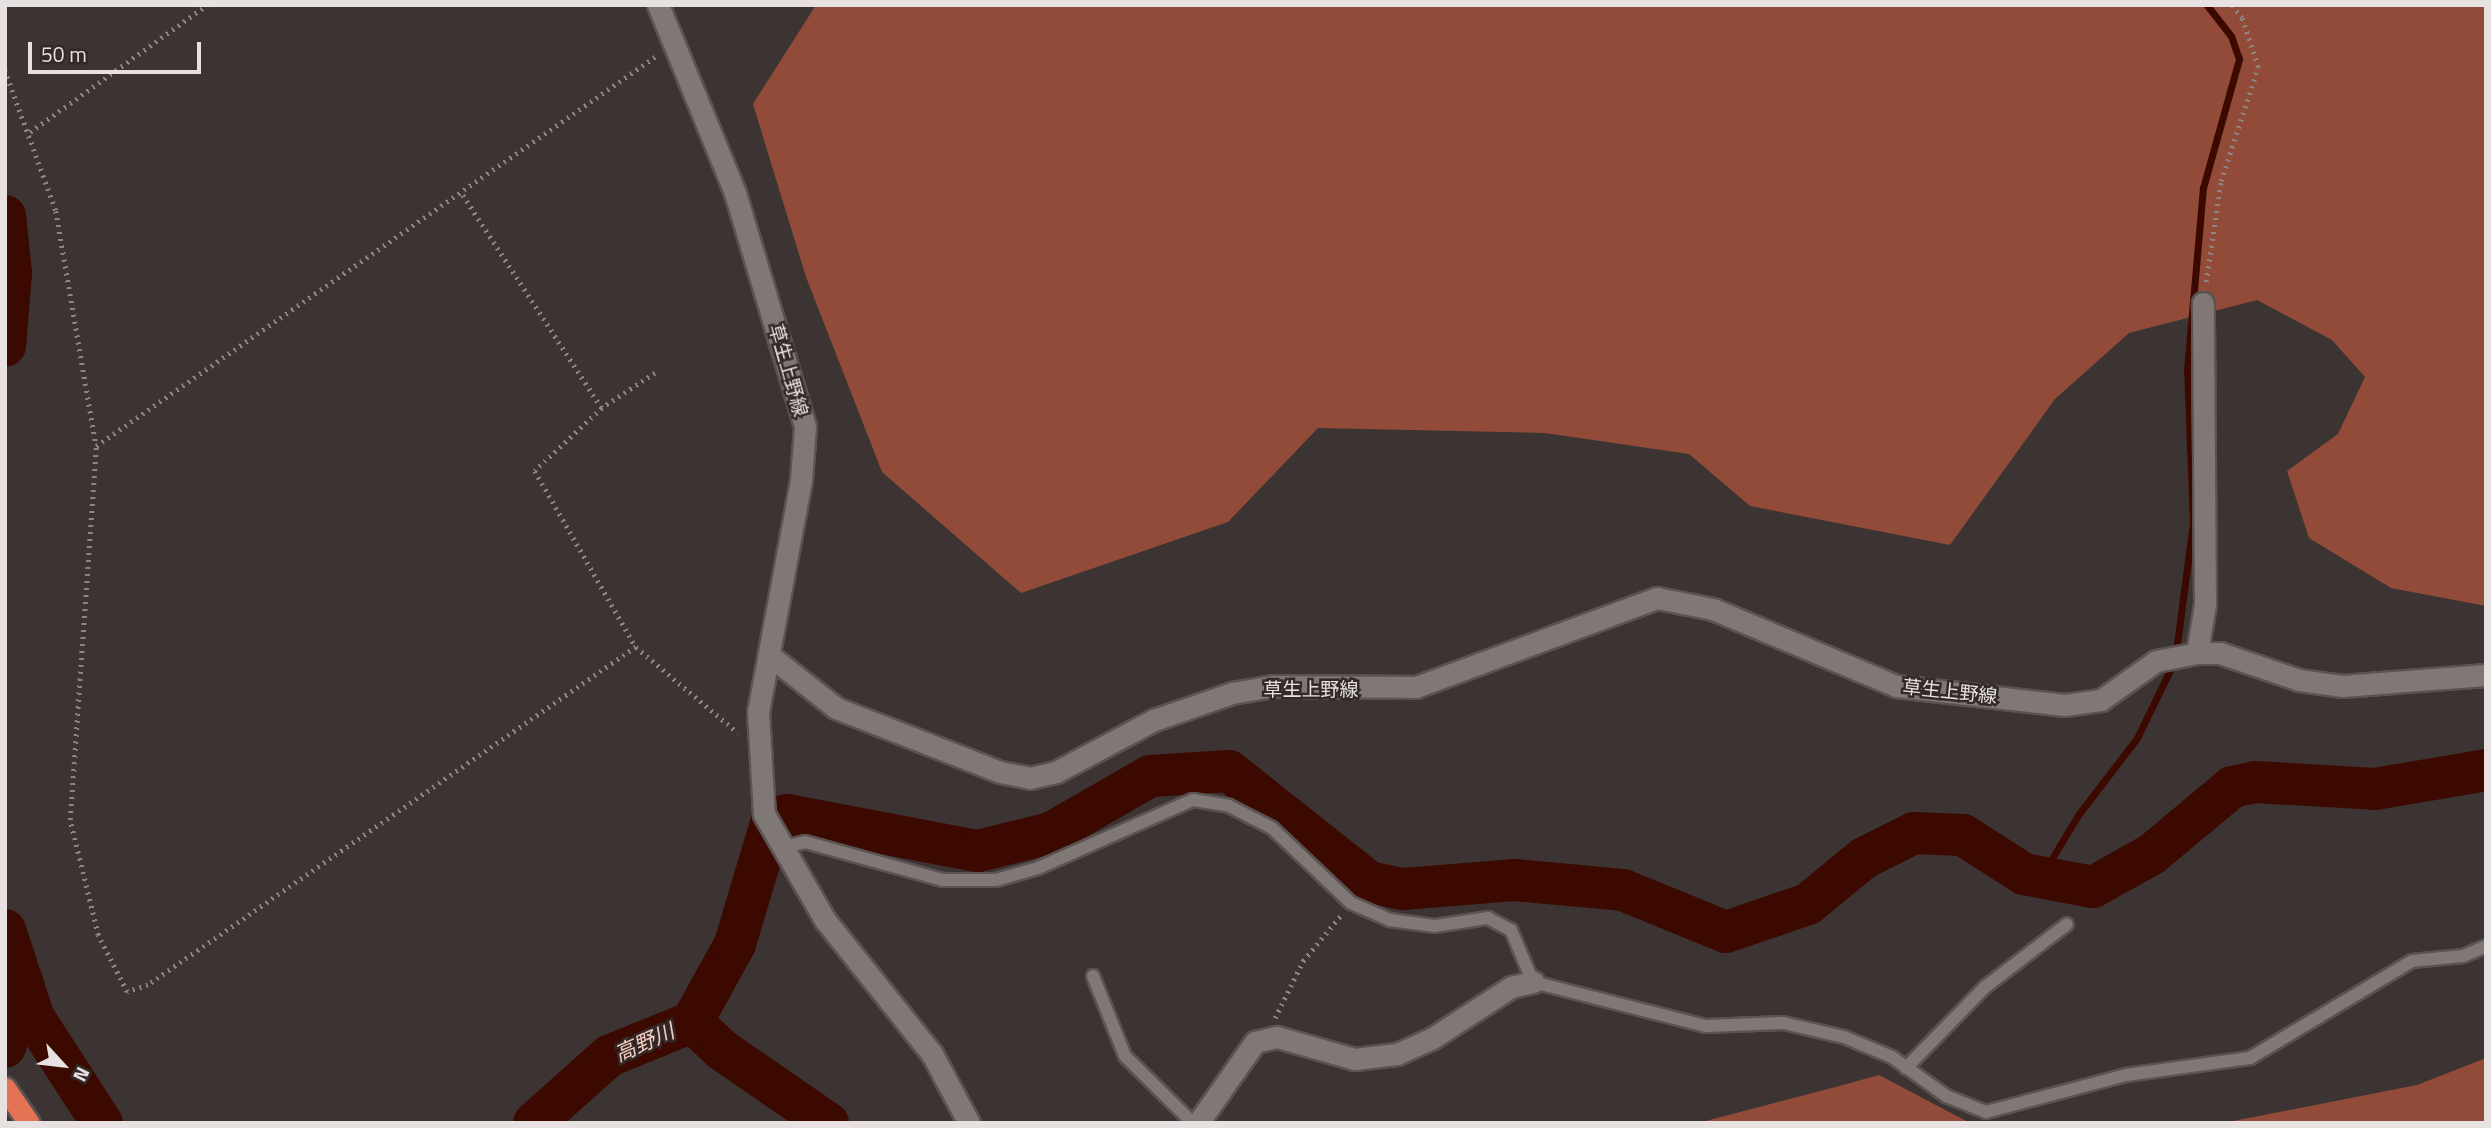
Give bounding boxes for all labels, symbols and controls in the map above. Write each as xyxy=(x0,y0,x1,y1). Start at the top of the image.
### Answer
scale bar xyxy=(32,28,205,72)
text: 50 m xyxy=(41,38,87,70)
street label: 草生上野線 xyxy=(765,321,813,419)
street label: 草生上野線 xyxy=(1902,675,1998,707)
street label: 草生上野線 xyxy=(1264,678,1358,700)
water label: 高野川 xyxy=(610,1018,678,1066)
north arrow xyxy=(28,1030,98,1100)
text: N xyxy=(66,1062,98,1087)

